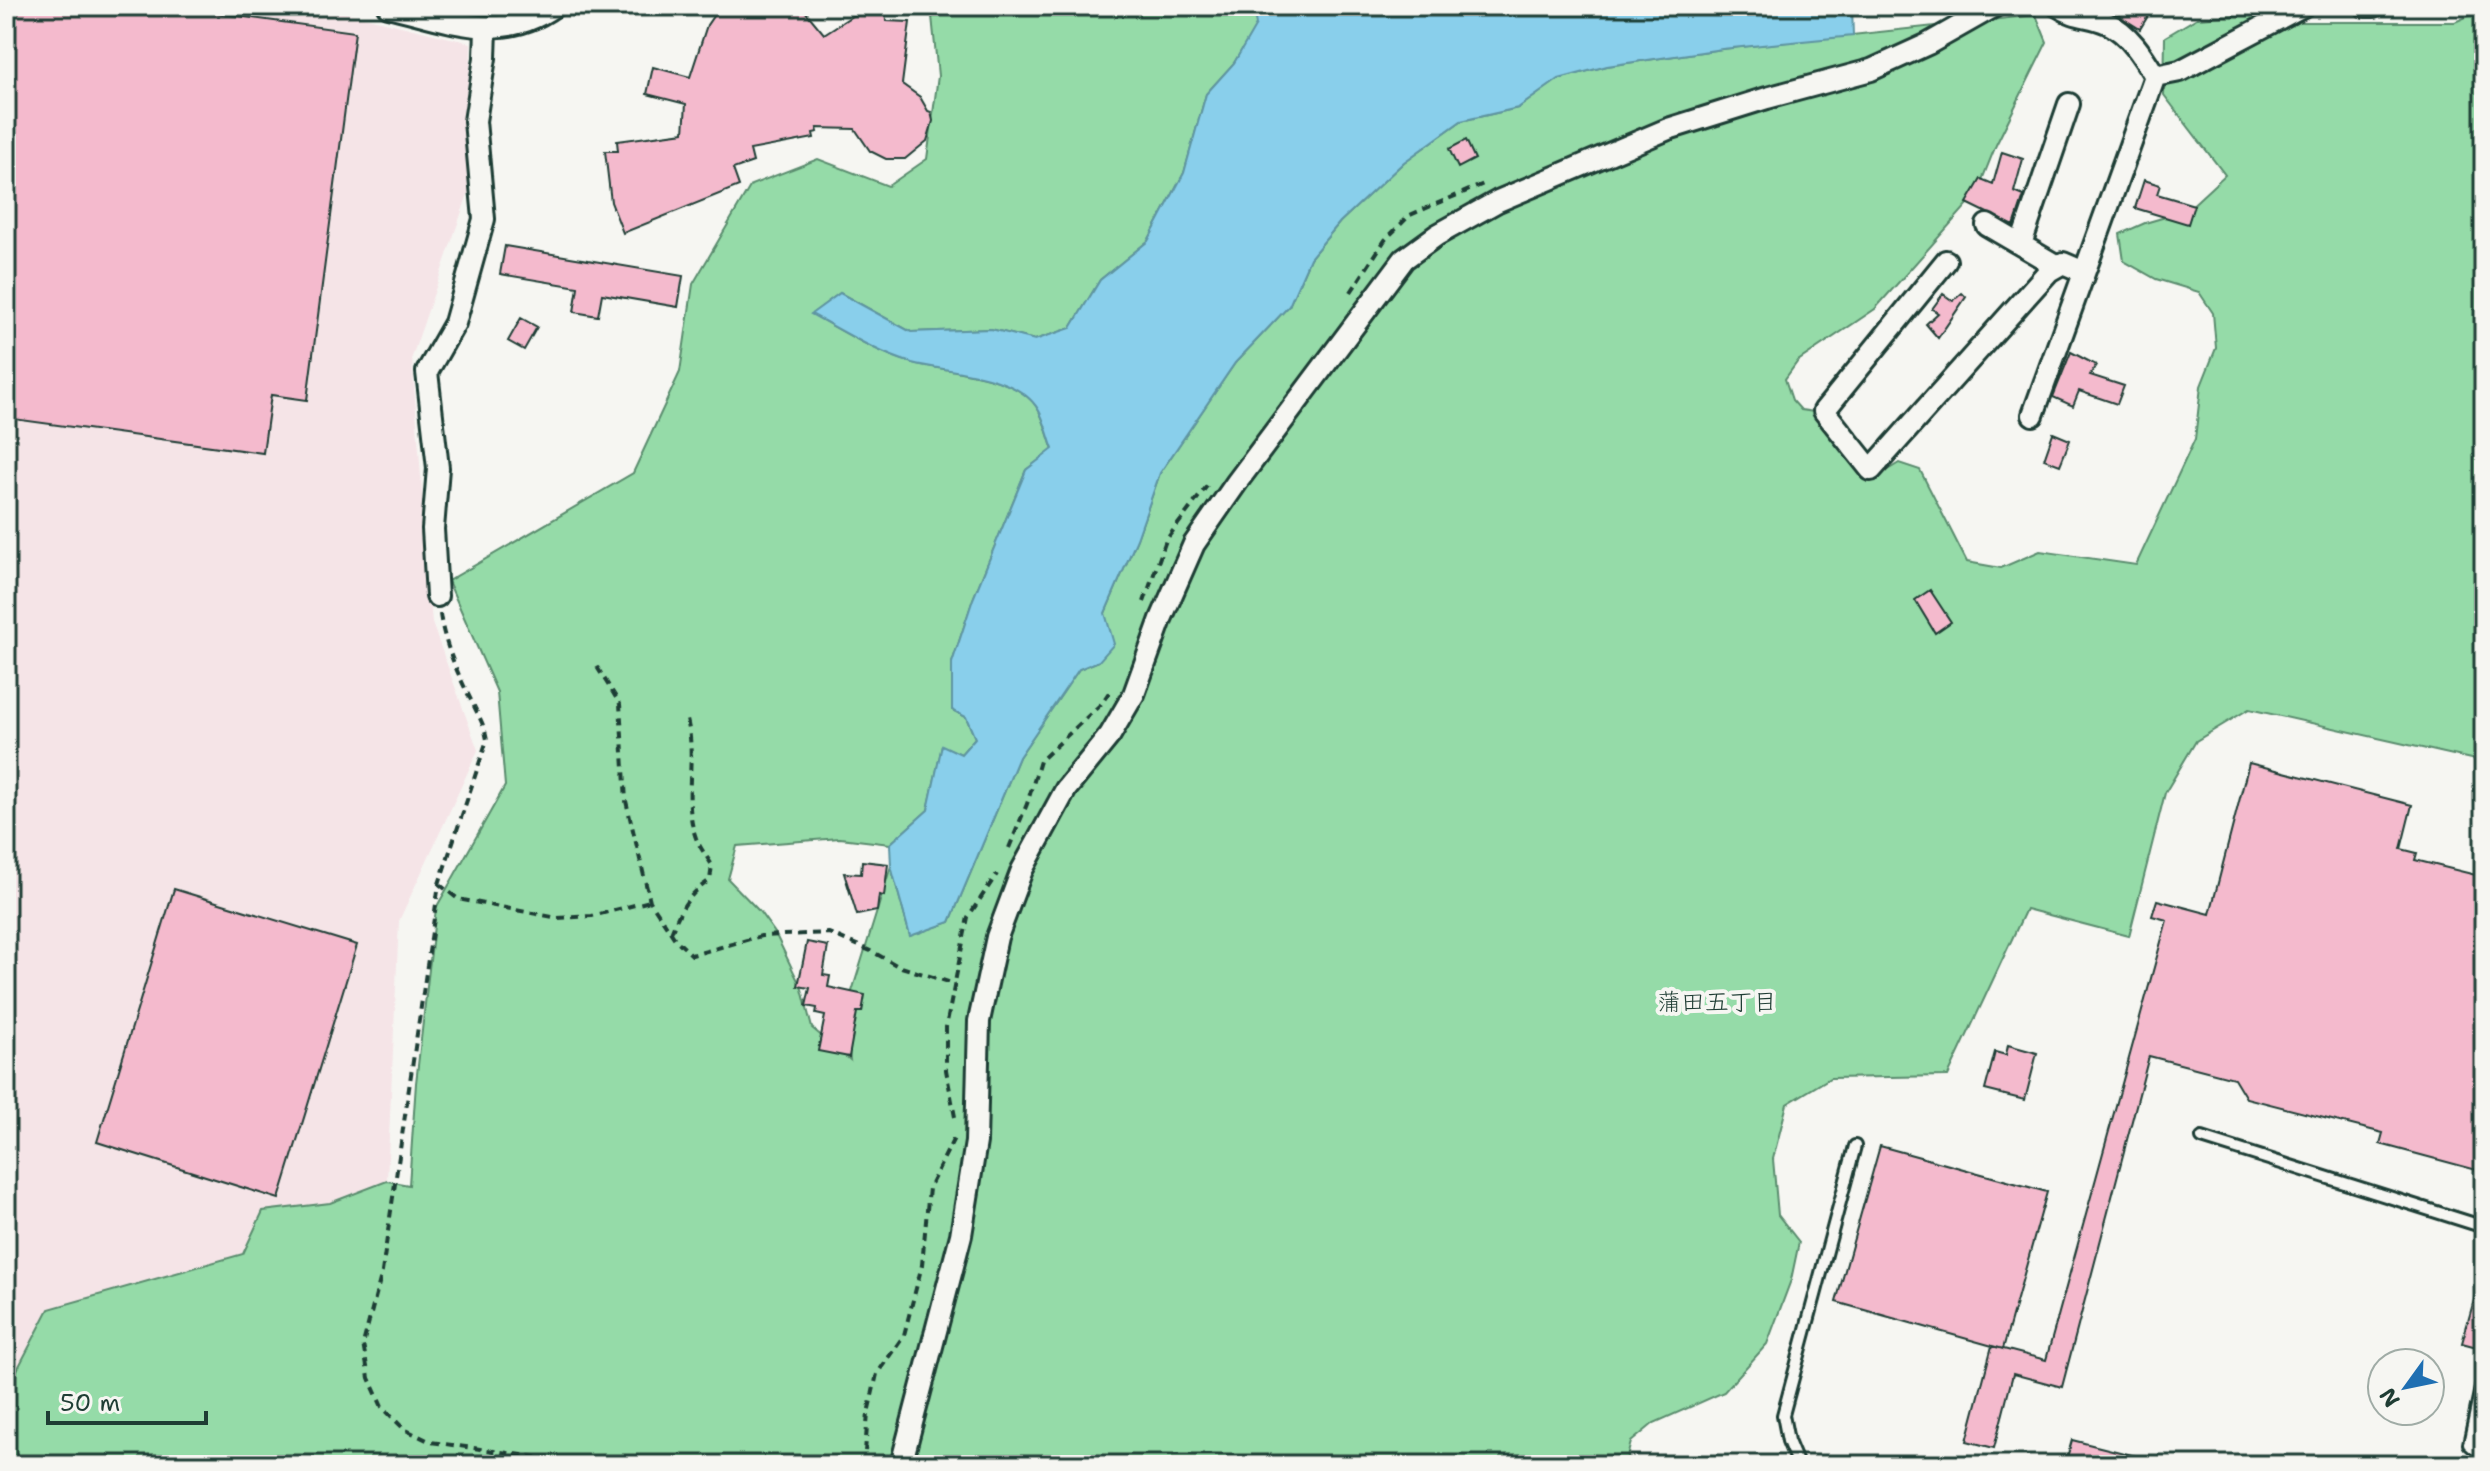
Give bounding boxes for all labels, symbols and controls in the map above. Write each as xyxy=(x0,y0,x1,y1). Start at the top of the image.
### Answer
district label: 蒲田五丁目 xyxy=(1657,986,1777,1018)
north arrow xyxy=(2366,1347,2446,1427)
scale bar xyxy=(48,1375,206,1425)
text: N xyxy=(2373,1382,2407,1413)
text: 50 m xyxy=(60,1387,120,1419)

